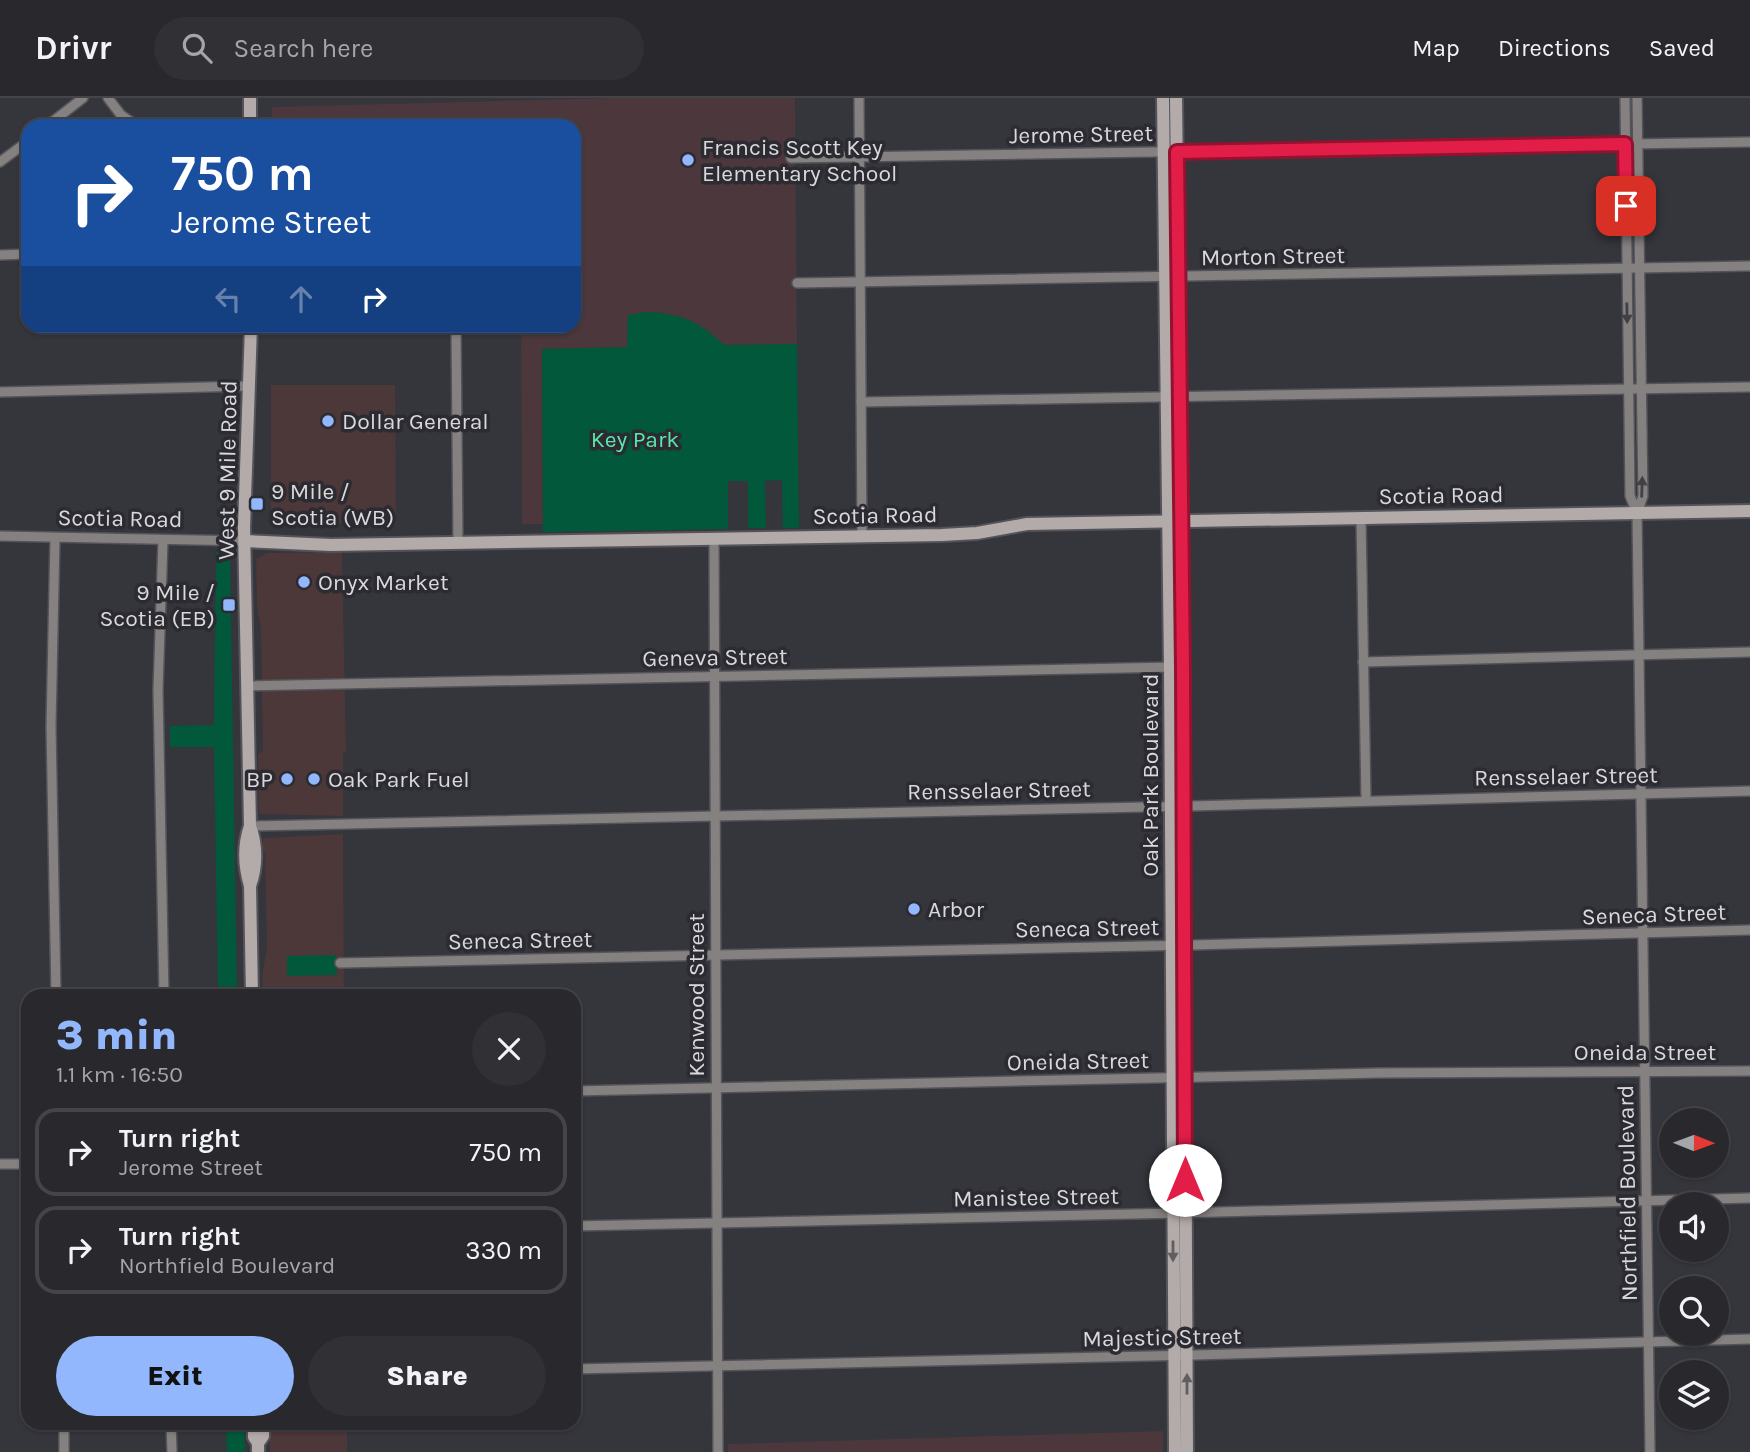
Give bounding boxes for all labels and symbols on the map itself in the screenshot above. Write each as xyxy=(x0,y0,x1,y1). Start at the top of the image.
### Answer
street label: Jerome Street xyxy=(1009,120,1154,149)
place label: Francis Scott Key Elementary School xyxy=(702,134,897,187)
marker: Francis Scott Key Elementary School xyxy=(680,152,696,168)
pin xyxy=(1596,176,1656,236)
street label: Morton Street xyxy=(1201,242,1346,271)
one-way arrow xyxy=(1622,302,1633,324)
street label: West 9 Mile Road xyxy=(212,380,243,560)
place label: Dollar General xyxy=(342,408,489,435)
marker: Dollar General xyxy=(320,413,336,429)
park label: Key Park xyxy=(591,426,679,453)
one-way arrow xyxy=(1636,476,1648,498)
place label: 9 Mile / Scotia (WB) xyxy=(271,478,394,531)
street label: Scotia Road xyxy=(1378,481,1504,510)
marker: 9 Mile / Scotia (WB) xyxy=(249,496,265,512)
street label: Scotia Road xyxy=(812,501,938,530)
street label: Scotia Road xyxy=(57,504,183,533)
place label: Onyx Market xyxy=(318,569,449,596)
marker: Onyx Market xyxy=(296,574,312,590)
place label: 9 Mile / Scotia (EB) xyxy=(99,579,215,632)
marker: 9 Mile / Scotia (EB) xyxy=(221,597,237,613)
street label: Geneva Street xyxy=(642,643,788,672)
street label: Oak Park Boulevard xyxy=(1137,673,1164,877)
street label: Rensselaer Street xyxy=(1474,761,1658,792)
place label: BP xyxy=(246,766,273,793)
place label: Oak Park Fuel xyxy=(328,766,470,793)
marker: BP xyxy=(279,771,295,787)
marker: Oak Park Fuel xyxy=(306,771,322,787)
street label: Rensselaer Street xyxy=(907,775,1091,806)
place label: Arbor xyxy=(928,896,985,923)
street label: Seneca Street xyxy=(1581,898,1727,931)
marker: Arbor xyxy=(906,901,922,917)
street label: Kenwood Street xyxy=(683,913,710,1077)
street label: Seneca Street xyxy=(1015,914,1160,943)
street label: Seneca Street xyxy=(448,926,593,955)
street label: Oneida Street xyxy=(1574,1039,1716,1066)
street label: Oneida Street xyxy=(1007,1047,1150,1076)
street label: Northfield Boulevard xyxy=(1612,1085,1643,1301)
north arrow xyxy=(1659,1108,1729,1178)
position arrow xyxy=(1148,1143,1222,1217)
street label: Manistee Street xyxy=(953,1183,1119,1212)
one-way arrow xyxy=(1167,1240,1179,1262)
street label: Majestic Street xyxy=(1082,1323,1242,1352)
one-way arrow xyxy=(1181,1373,1193,1395)

